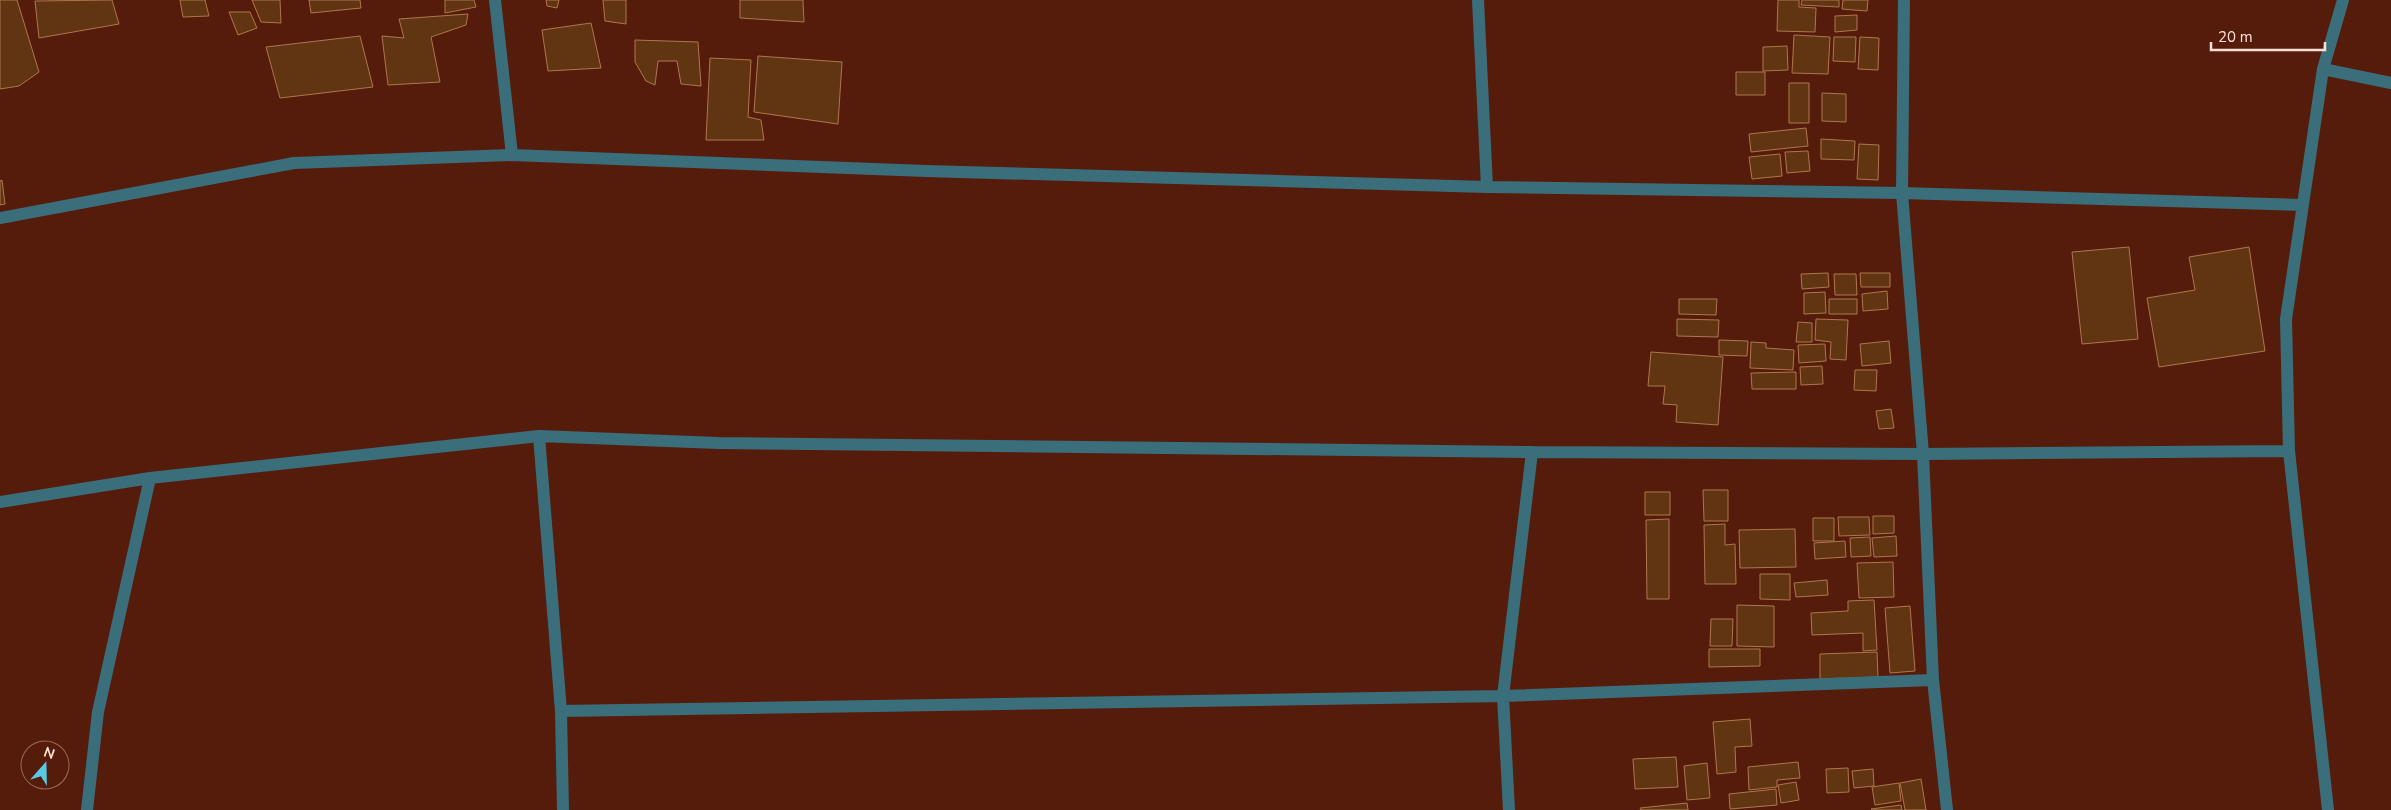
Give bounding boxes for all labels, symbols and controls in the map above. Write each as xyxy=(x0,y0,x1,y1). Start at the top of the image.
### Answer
scale bar xyxy=(2211,20,2325,52)
text: 20 m xyxy=(2218,27,2253,47)
north arrow xyxy=(20,740,70,790)
text: N xyxy=(41,743,57,764)

